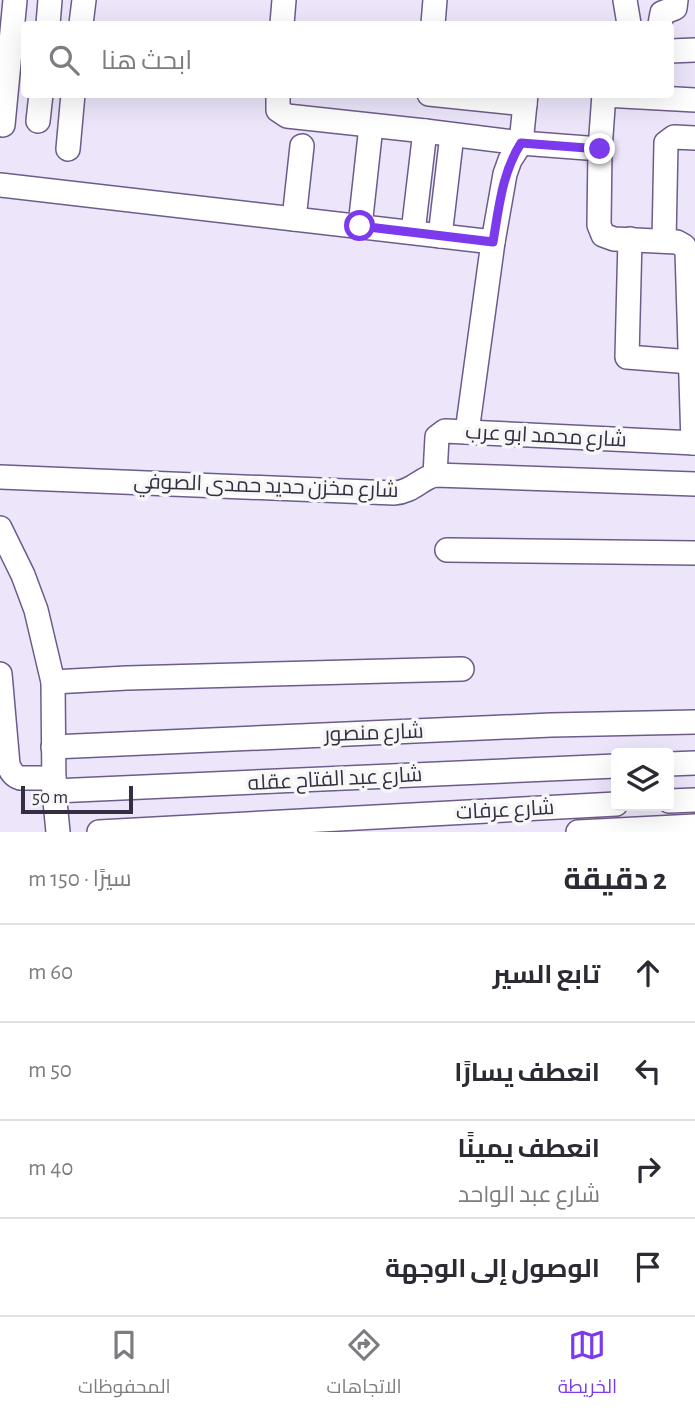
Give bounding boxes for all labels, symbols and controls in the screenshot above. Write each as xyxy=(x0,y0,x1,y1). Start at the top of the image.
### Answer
search box xyxy=(21,21,674,98)
icon: search xyxy=(45,41,83,79)
text: ابحث هنا xyxy=(101,48,192,74)
route end xyxy=(584,133,615,164)
route start xyxy=(344,210,375,241)
street label: شارع محمد ابو عرب xyxy=(465,421,627,454)
street label: شارع مخزن حديد حمدى الصوفي xyxy=(133,471,399,506)
street label: شارع منصور xyxy=(323,721,424,748)
map controls xyxy=(611,748,674,811)
button: layers xyxy=(611,748,674,811)
street label: شارع عبد الفتاح عقله xyxy=(247,764,423,797)
scale bar xyxy=(21,783,133,815)
text: 50 m xyxy=(32,788,68,807)
street label: شارع عرفات xyxy=(455,797,555,826)
text: 2 دقيقة xyxy=(564,865,667,895)
text: سيرًا · 150 m xyxy=(28,868,132,891)
icon: ahead xyxy=(629,954,667,992)
text: 60 m xyxy=(28,961,73,984)
text: تابع السير xyxy=(493,962,600,988)
icon: left xyxy=(629,1052,667,1090)
text: 50 m xyxy=(28,1059,72,1082)
text: انعطف يسارًا xyxy=(454,1060,600,1086)
text: انعطف يمينًا xyxy=(457,1136,600,1162)
icon: right xyxy=(629,1150,667,1188)
text: 40 m xyxy=(28,1157,73,1180)
text: شارع عبد الواحد xyxy=(458,1184,600,1207)
icon: arrive xyxy=(629,1248,667,1286)
text: الوصول إلى الوجهة xyxy=(385,1256,600,1282)
tab: المحفوظات xyxy=(78,1326,171,1404)
tab: الاتجاهات xyxy=(326,1326,402,1404)
tab: الخريطة xyxy=(558,1326,617,1404)

